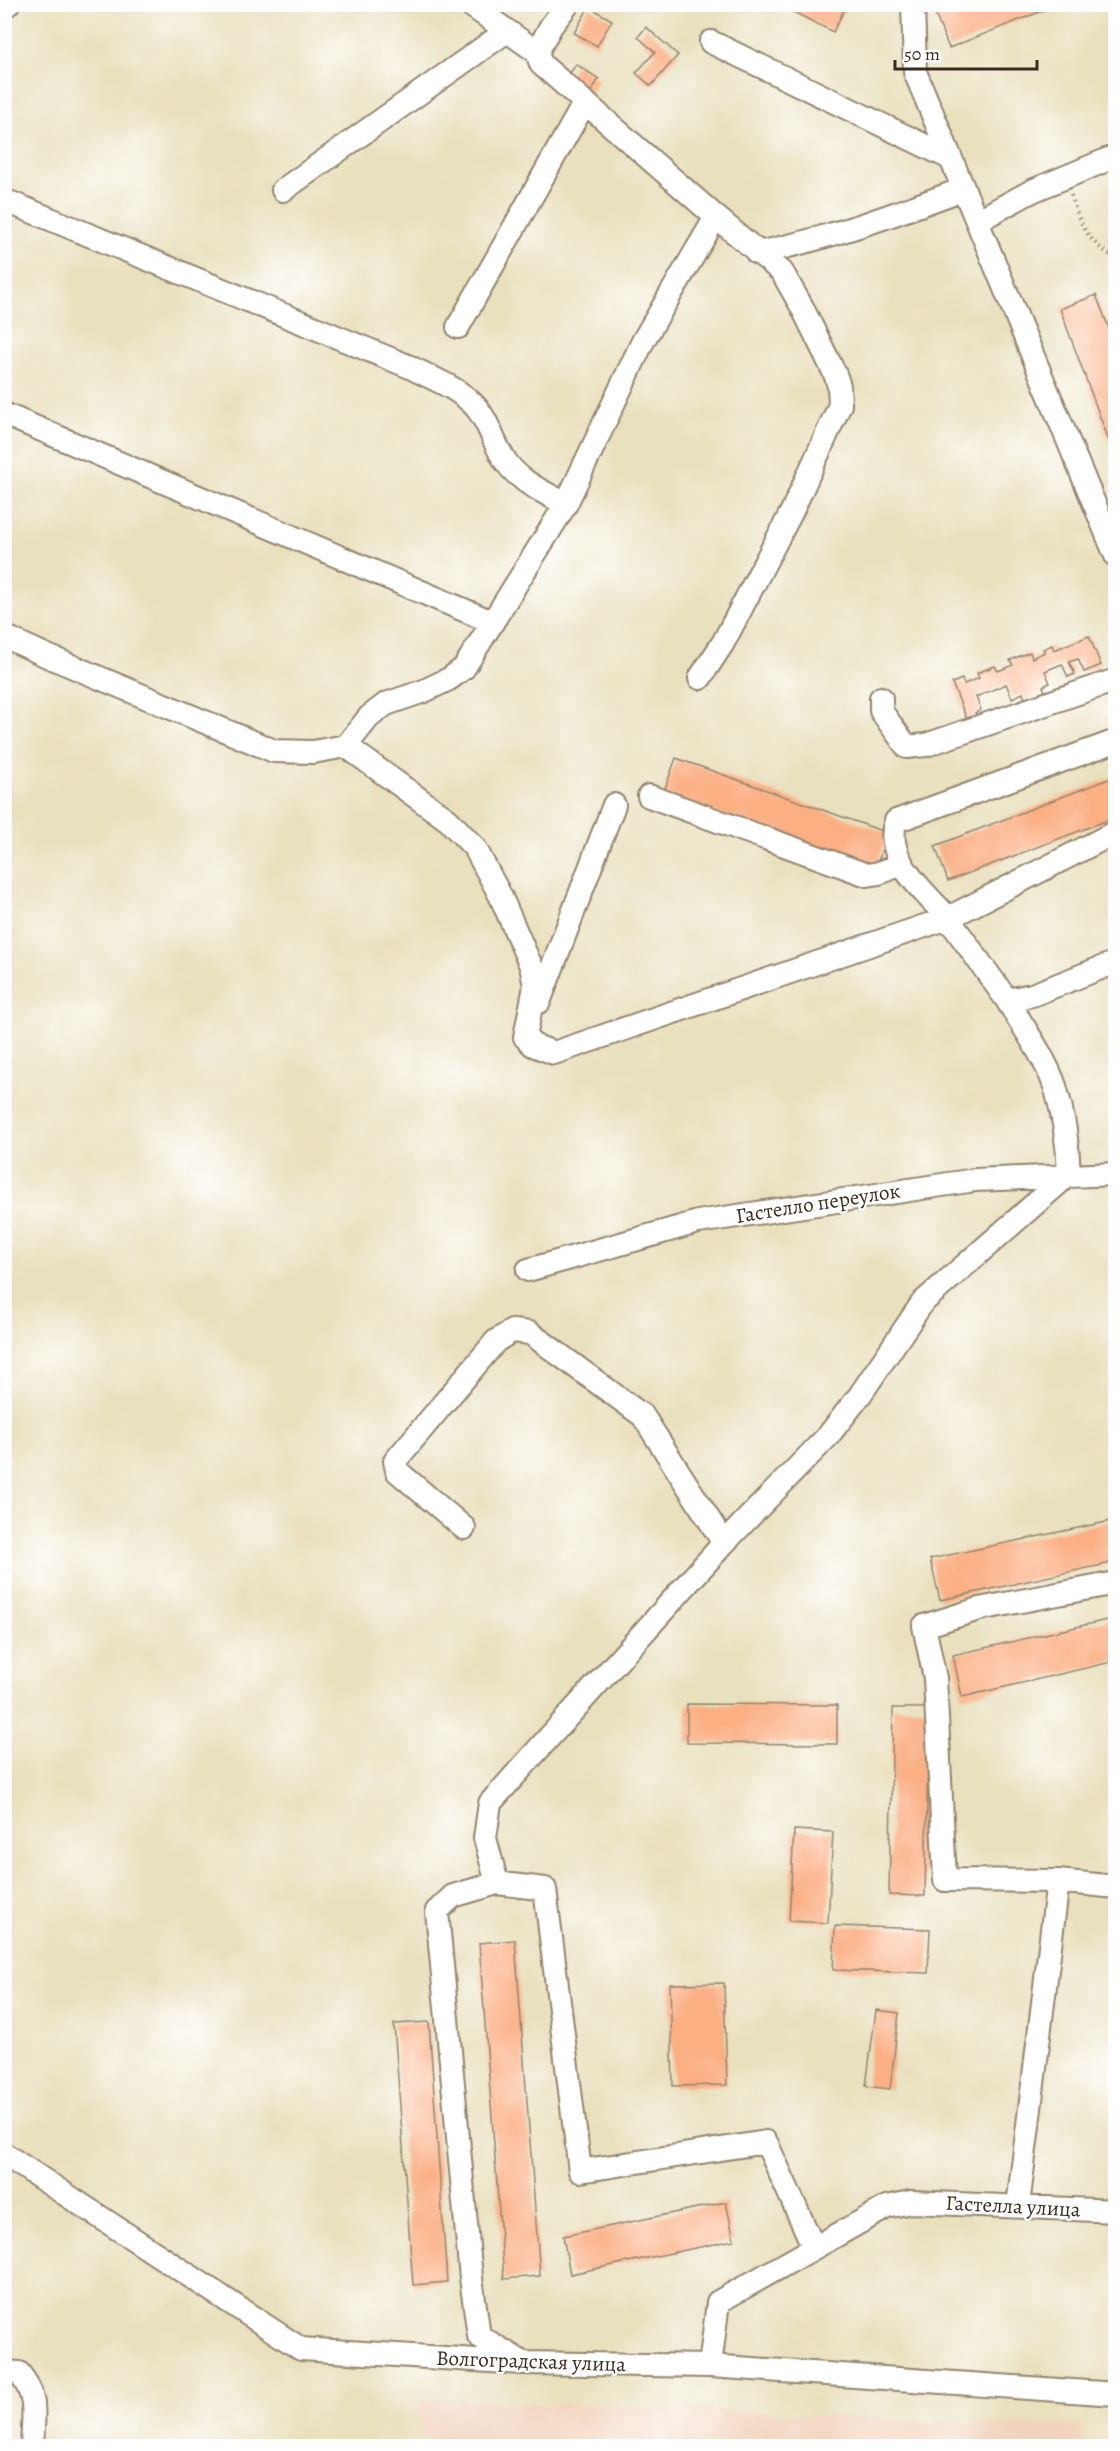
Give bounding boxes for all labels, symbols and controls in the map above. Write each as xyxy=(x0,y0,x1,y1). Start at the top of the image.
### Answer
scale bar xyxy=(895,33,1038,71)
text: 50 m xyxy=(904,42,940,66)
street label: Гастелло переулок xyxy=(734,1176,902,1230)
street label: Гастелла улица xyxy=(945,2188,1082,2224)
street label: Волгоградская улица xyxy=(436,2344,627,2378)

